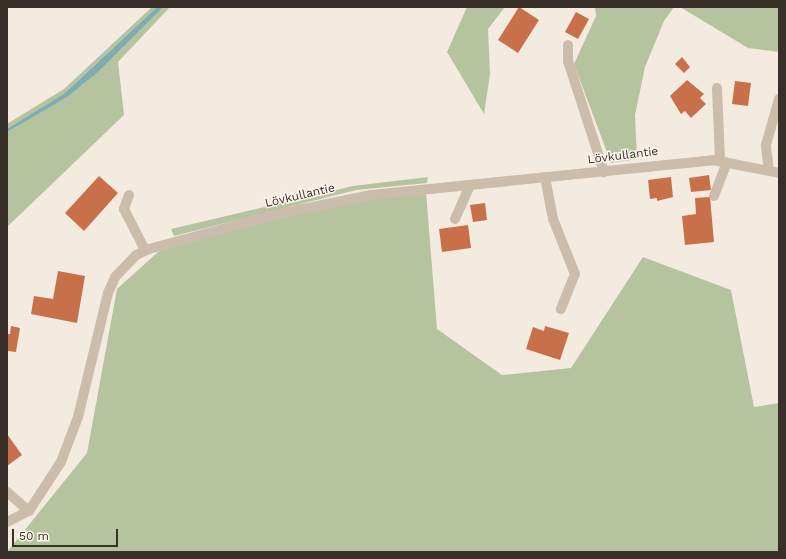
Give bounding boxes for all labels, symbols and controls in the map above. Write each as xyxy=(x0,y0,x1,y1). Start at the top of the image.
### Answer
street label: Lövkullantie xyxy=(587,145,659,167)
street label: Lövkullantie xyxy=(264,181,336,211)
scale bar xyxy=(14,521,120,547)
text: 50 m xyxy=(19,529,49,543)

